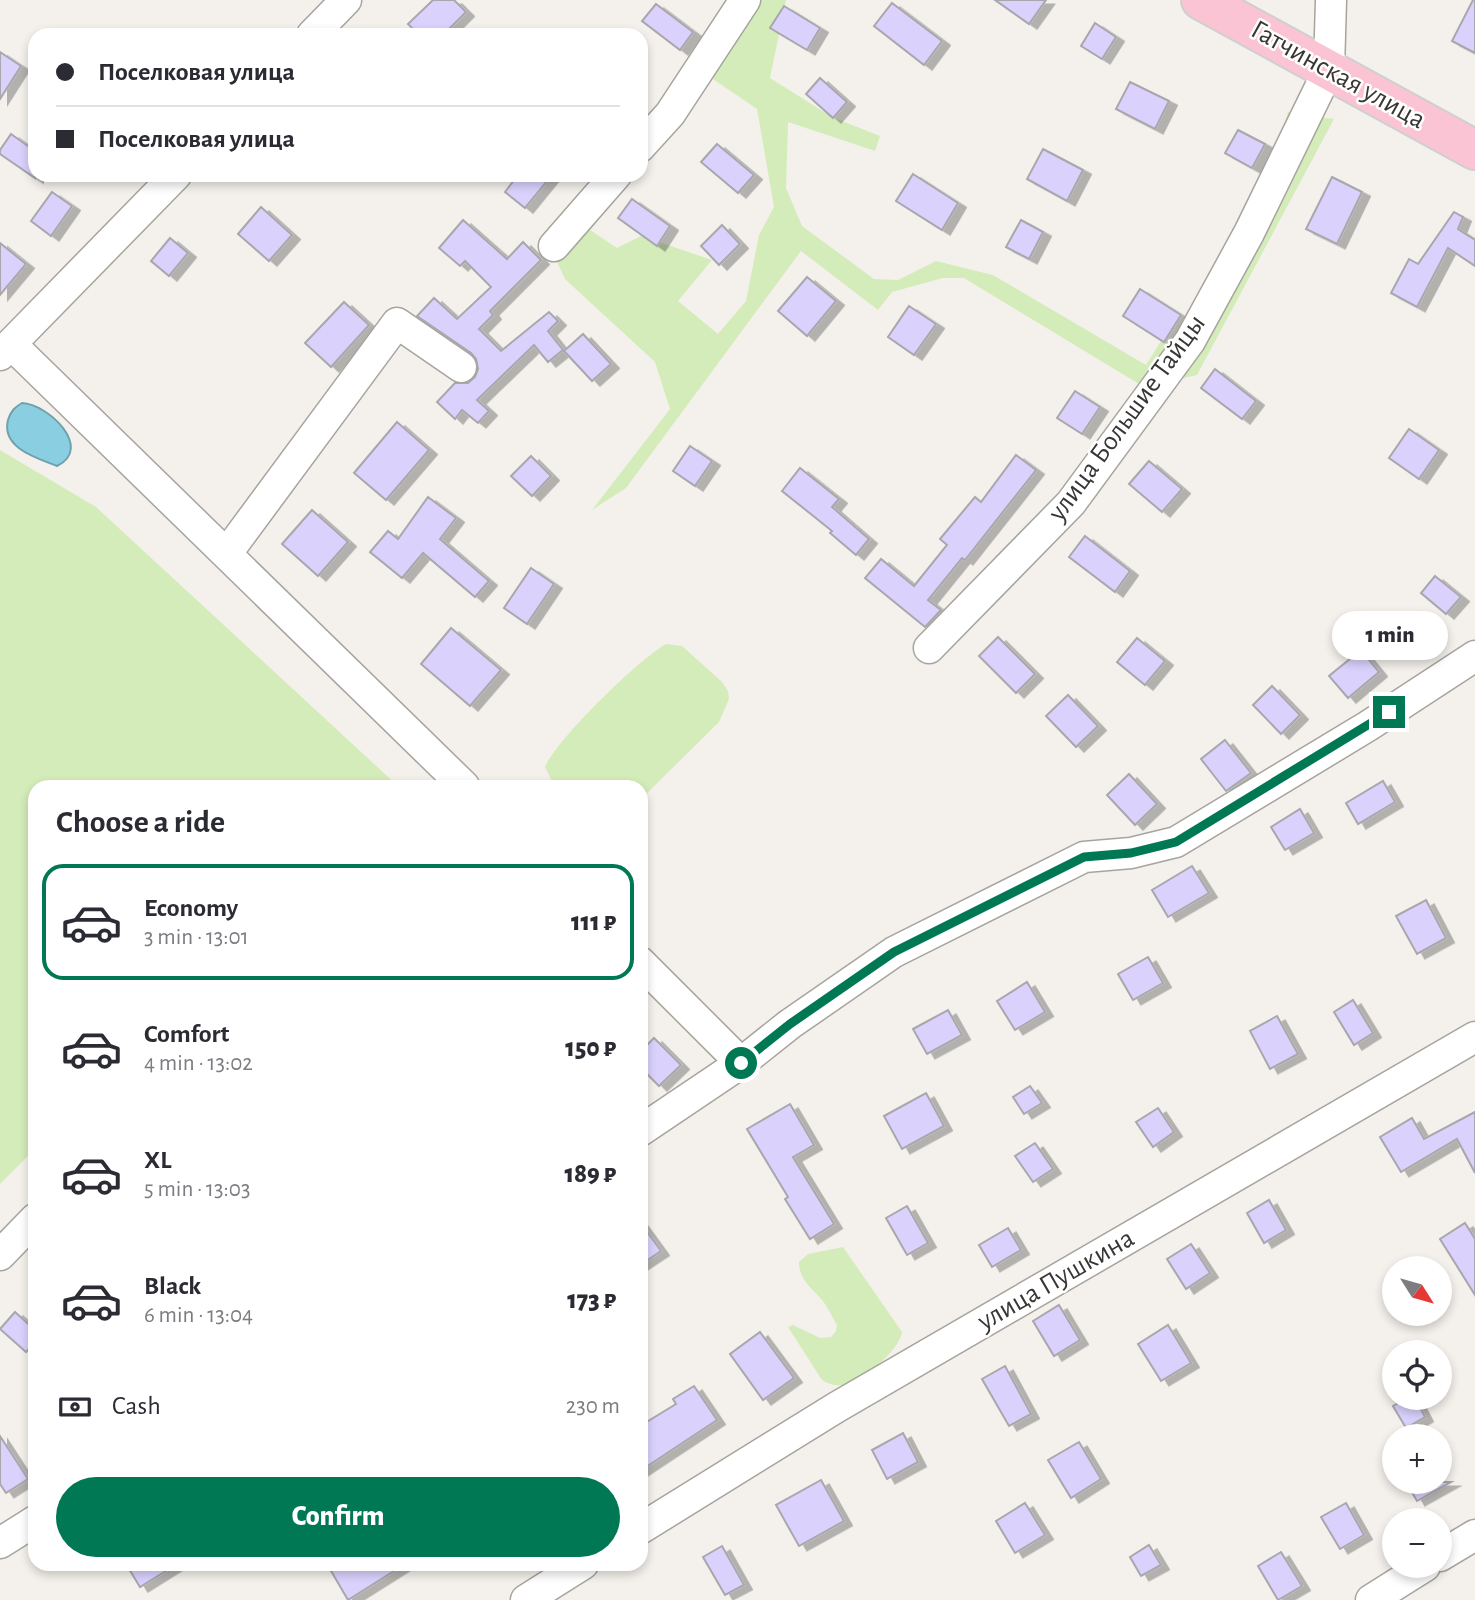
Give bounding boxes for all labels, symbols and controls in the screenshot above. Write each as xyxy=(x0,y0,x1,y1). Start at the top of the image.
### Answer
street label: Гатчинская улица xyxy=(1246,16,1430,135)
text: Поселковая улица xyxy=(98,59,295,85)
text: Поселковая улица xyxy=(98,126,295,152)
street label: улица Большие Тайцы xyxy=(1042,310,1211,527)
callout: 1 min xyxy=(1331,610,1447,660)
text: 1 min xyxy=(1366,624,1414,647)
route end xyxy=(1373,696,1405,728)
text: Choose a ride xyxy=(56,806,225,838)
icon: car xyxy=(60,891,123,954)
text: Economy xyxy=(144,895,238,921)
text: 111 ₽ xyxy=(571,909,616,935)
text: 3 min · 13:01 xyxy=(144,926,249,949)
icon: car xyxy=(60,1017,123,1080)
text: Comfort xyxy=(144,1021,229,1047)
text: 150 ₽ xyxy=(565,1035,616,1061)
route start xyxy=(725,1047,757,1079)
text: 4 min · 13:02 xyxy=(144,1052,253,1075)
icon: car xyxy=(60,1143,123,1206)
text: XL xyxy=(144,1147,171,1173)
text: 189 ₽ xyxy=(564,1161,616,1187)
text: 5 min · 13:03 xyxy=(144,1178,250,1201)
street label: улица Пушкина xyxy=(972,1224,1139,1337)
north arrow xyxy=(1382,1256,1452,1326)
map controls xyxy=(1382,1256,1452,1578)
icon: car xyxy=(60,1269,123,1332)
text: Black xyxy=(144,1273,201,1299)
text: 173 ₽ xyxy=(567,1287,616,1313)
text: 6 min · 13:04 xyxy=(144,1304,253,1327)
button: locate xyxy=(1382,1340,1452,1410)
icon: cash xyxy=(56,1388,94,1426)
text: Cash xyxy=(112,1393,161,1419)
text: 230 m xyxy=(566,1395,620,1418)
button: + xyxy=(1382,1424,1452,1494)
button: Confirm xyxy=(56,1477,620,1557)
button: − xyxy=(1382,1508,1452,1578)

